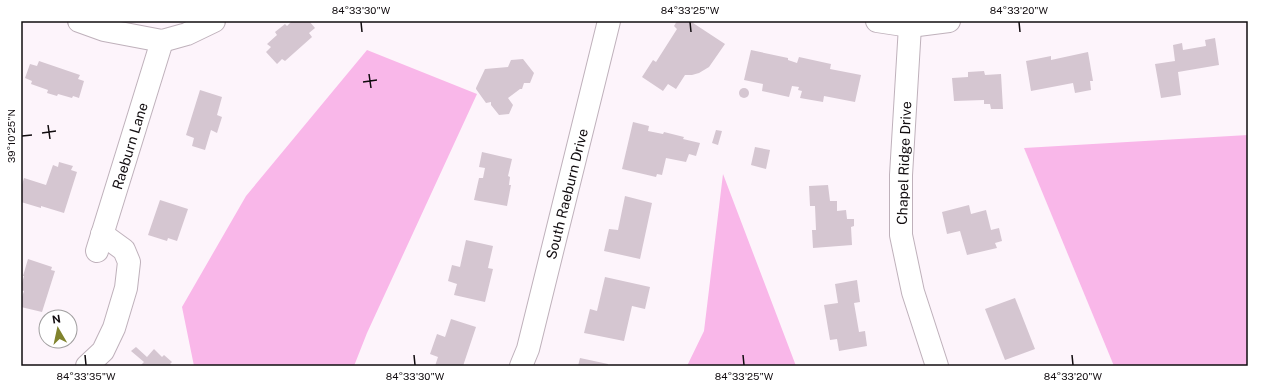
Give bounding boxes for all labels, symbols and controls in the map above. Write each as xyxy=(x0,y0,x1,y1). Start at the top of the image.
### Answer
text: 84°33'30"W xyxy=(332,4,391,16)
text: 84°33'25"W xyxy=(661,4,720,16)
text: 84°33'20"W xyxy=(990,4,1049,16)
street label: Raeburn Lane xyxy=(109,101,151,191)
street label: Chapel Ridge Drive xyxy=(894,101,914,225)
text: 39°10'25"N xyxy=(5,109,17,163)
street label: South Raeburn Drive xyxy=(543,127,591,261)
north arrow xyxy=(38,309,78,349)
text: N xyxy=(51,313,62,326)
text: 84°33'35"W xyxy=(57,370,116,382)
text: 84°33'30"W xyxy=(386,370,445,382)
text: 84°33'25"W xyxy=(715,370,774,382)
text: 84°33'20"W xyxy=(1044,370,1103,382)

